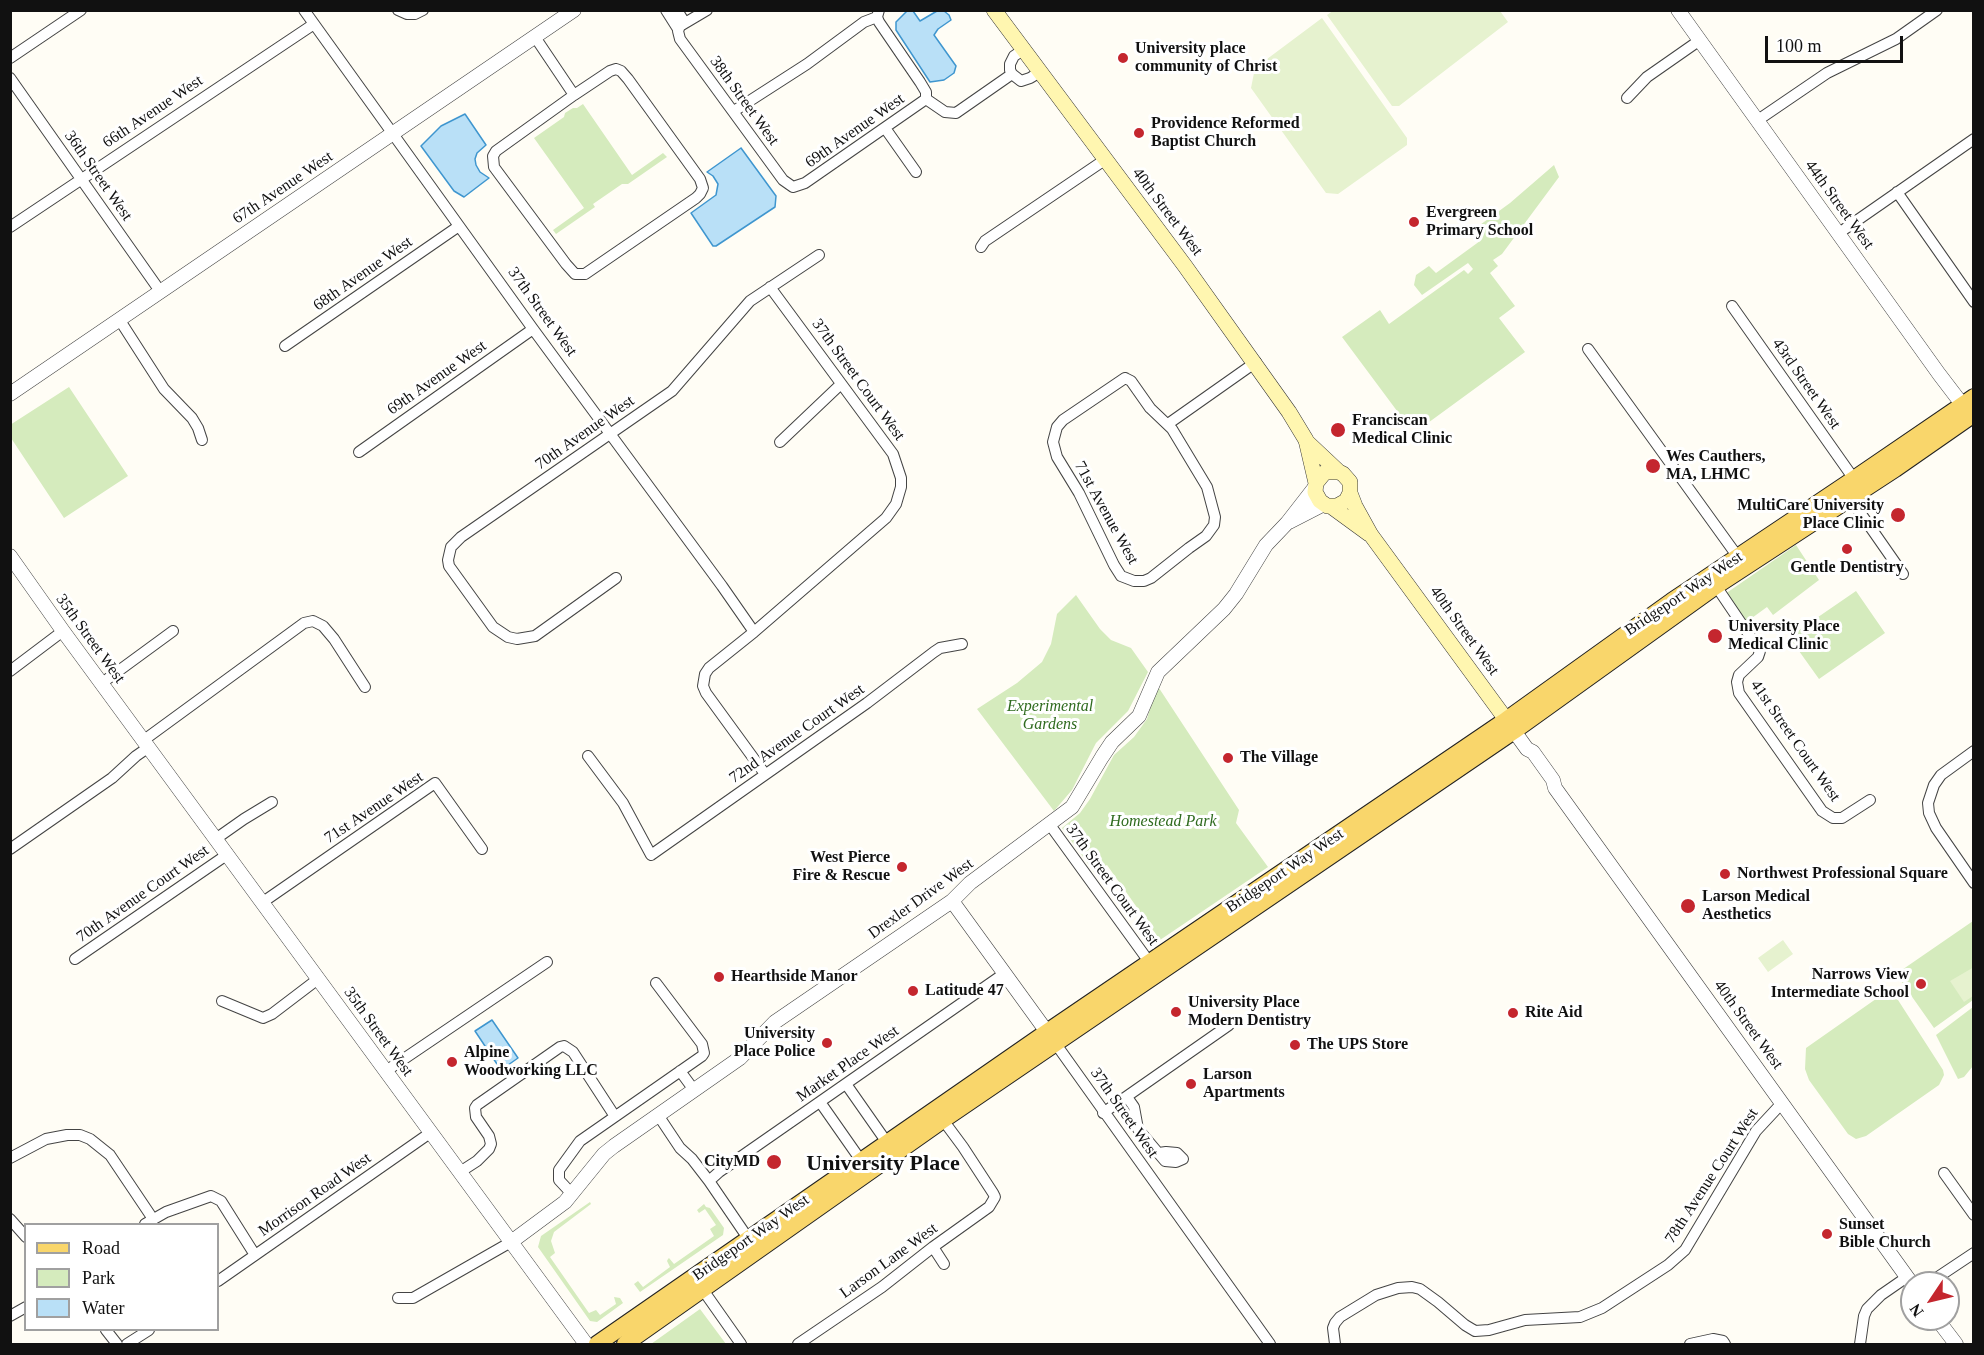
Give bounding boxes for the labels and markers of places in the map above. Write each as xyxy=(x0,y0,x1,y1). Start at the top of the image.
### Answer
place label: University place community of Christ xyxy=(1135,39,1277,77)
marker: University place community of Christ xyxy=(1116,51,1130,65)
place label: Providence Reformed Baptist Church xyxy=(1151,114,1300,152)
marker: Providence Reformed Baptist Church xyxy=(1132,126,1146,140)
place label: Evergreen Primary School xyxy=(1426,203,1533,241)
marker: Evergreen Primary School xyxy=(1407,215,1421,229)
place label: Franciscan Medical Clinic xyxy=(1352,411,1452,449)
marker: Franciscan Medical Clinic xyxy=(1329,421,1347,439)
place label: Wes Cauthers, MA, LHMC xyxy=(1666,447,1766,485)
marker: Wes Cauthers, MA, LHMC xyxy=(1644,457,1662,475)
place label: MultiCare University Place Clinic xyxy=(1737,496,1884,534)
marker: MultiCare University Place Clinic xyxy=(1889,506,1907,524)
marker: Gentle Dentistry xyxy=(1840,542,1854,556)
place label: Gentle Dentistry xyxy=(1790,558,1904,578)
place label: University Place Medical Clinic xyxy=(1728,617,1840,655)
marker: University Place Medical Clinic xyxy=(1706,627,1724,645)
place label: The Village xyxy=(1240,748,1318,768)
marker: The Village xyxy=(1221,751,1235,765)
place label: West Pierce Fire & Rescue xyxy=(793,848,890,886)
marker: West Pierce Fire & Rescue xyxy=(895,860,909,874)
place label: Northwest Professional Square xyxy=(1737,864,1948,884)
marker: Northwest Professional Square xyxy=(1718,867,1732,881)
place label: Larson Medical Aesthetics xyxy=(1702,887,1810,925)
marker: Larson Medical Aesthetics xyxy=(1679,897,1697,915)
place label: Narrows View Intermediate School xyxy=(1771,965,1909,1003)
place label: Hearthside Manor xyxy=(731,967,858,987)
marker: Hearthside Manor xyxy=(712,970,726,984)
marker: Narrows View Intermediate School xyxy=(1914,977,1928,991)
place label: Latitude 47 xyxy=(925,981,1004,1001)
marker: Latitude 47 xyxy=(906,984,920,998)
place label: University Place Modern Dentistry xyxy=(1188,993,1311,1031)
place label: Rite Aid xyxy=(1525,1003,1582,1023)
marker: University Place Modern Dentistry xyxy=(1169,1005,1183,1019)
marker: Rite Aid xyxy=(1506,1006,1520,1020)
place label: University Place Police xyxy=(734,1024,815,1062)
place label: The UPS Store xyxy=(1307,1035,1408,1055)
marker: University Place Police xyxy=(820,1036,834,1050)
marker: The UPS Store xyxy=(1288,1038,1302,1052)
place label: Alpine Woodworking LLC xyxy=(464,1043,598,1081)
marker: Alpine Woodworking LLC xyxy=(445,1055,459,1069)
place label: Larson Apartments xyxy=(1203,1065,1285,1103)
marker: Larson Apartments xyxy=(1184,1077,1198,1091)
place label: CityMD xyxy=(704,1152,760,1172)
marker: CityMD xyxy=(765,1153,783,1171)
place label: Sunset Bible Church xyxy=(1839,1215,1931,1253)
marker: Sunset Bible Church xyxy=(1820,1227,1834,1241)

